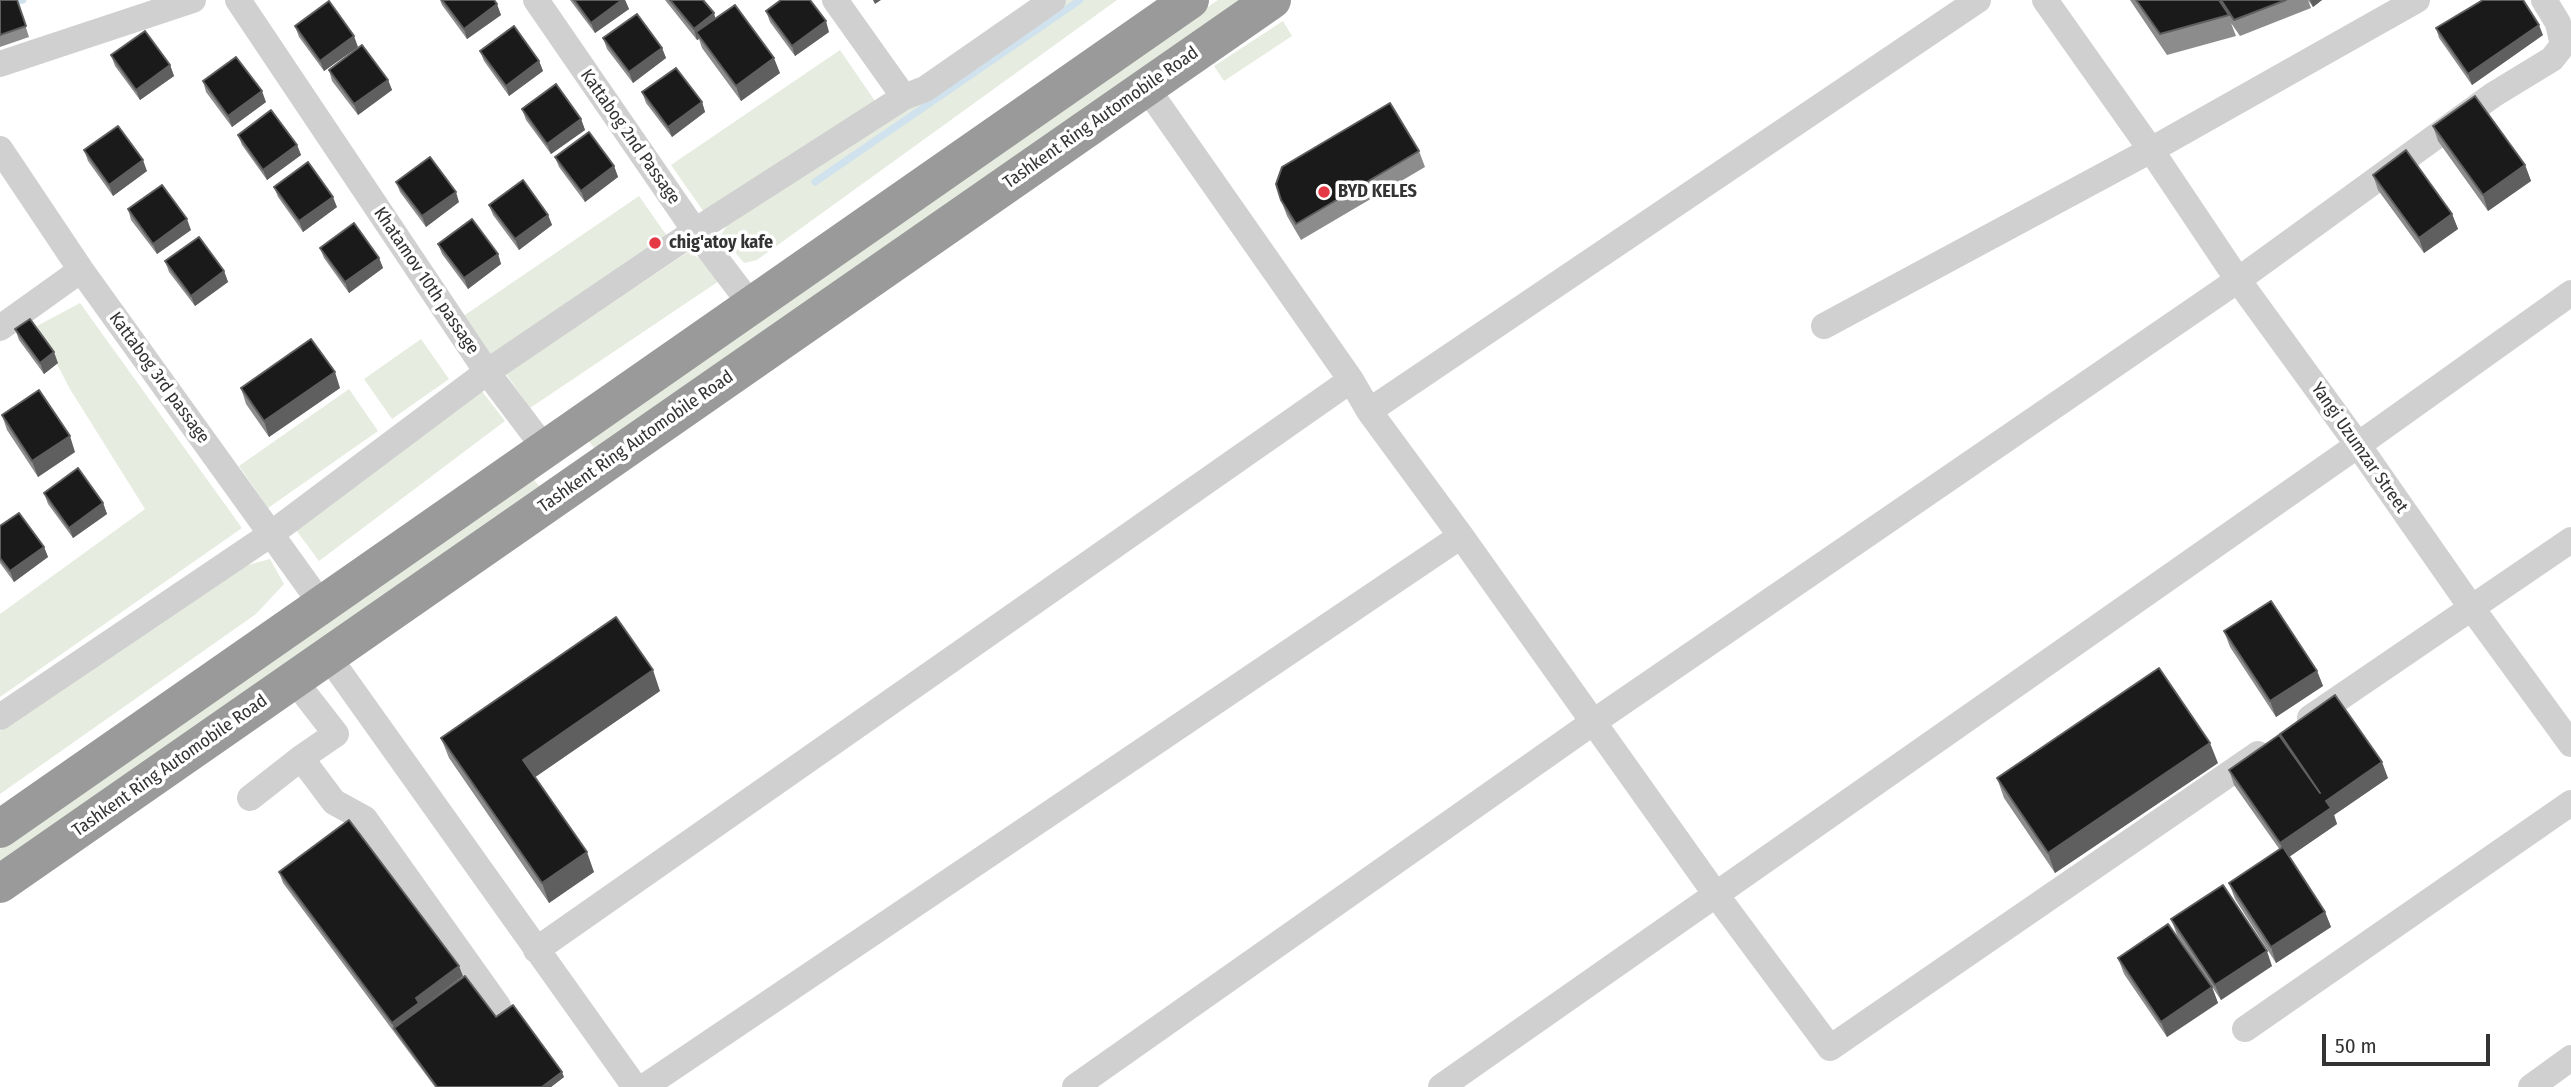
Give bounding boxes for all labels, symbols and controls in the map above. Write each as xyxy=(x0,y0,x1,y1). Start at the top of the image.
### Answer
street label: Tashkent Ring Automobile Road xyxy=(999,42,1203,194)
street label: Kattabog 2nd Passage xyxy=(575,65,685,209)
place label: BYD KELES xyxy=(1338,181,1417,203)
marker: BYD KELES xyxy=(1316,184,1332,200)
street label: Khatamov 10th passage xyxy=(369,203,483,359)
place label: chig'atoy kafe xyxy=(669,232,773,254)
marker: chig'atoy kafe xyxy=(647,235,663,251)
street label: Kattabog 3rd passage xyxy=(104,308,214,448)
street label: Tashkent Ring Automobile Road xyxy=(534,366,738,518)
street label: Yangi Uzumzar Street xyxy=(2306,379,2412,517)
street label: Tashkent Ring Automobile Road xyxy=(68,690,272,842)
scale bar xyxy=(2326,1020,2494,1064)
text: 50 m xyxy=(2335,1033,2377,1059)

